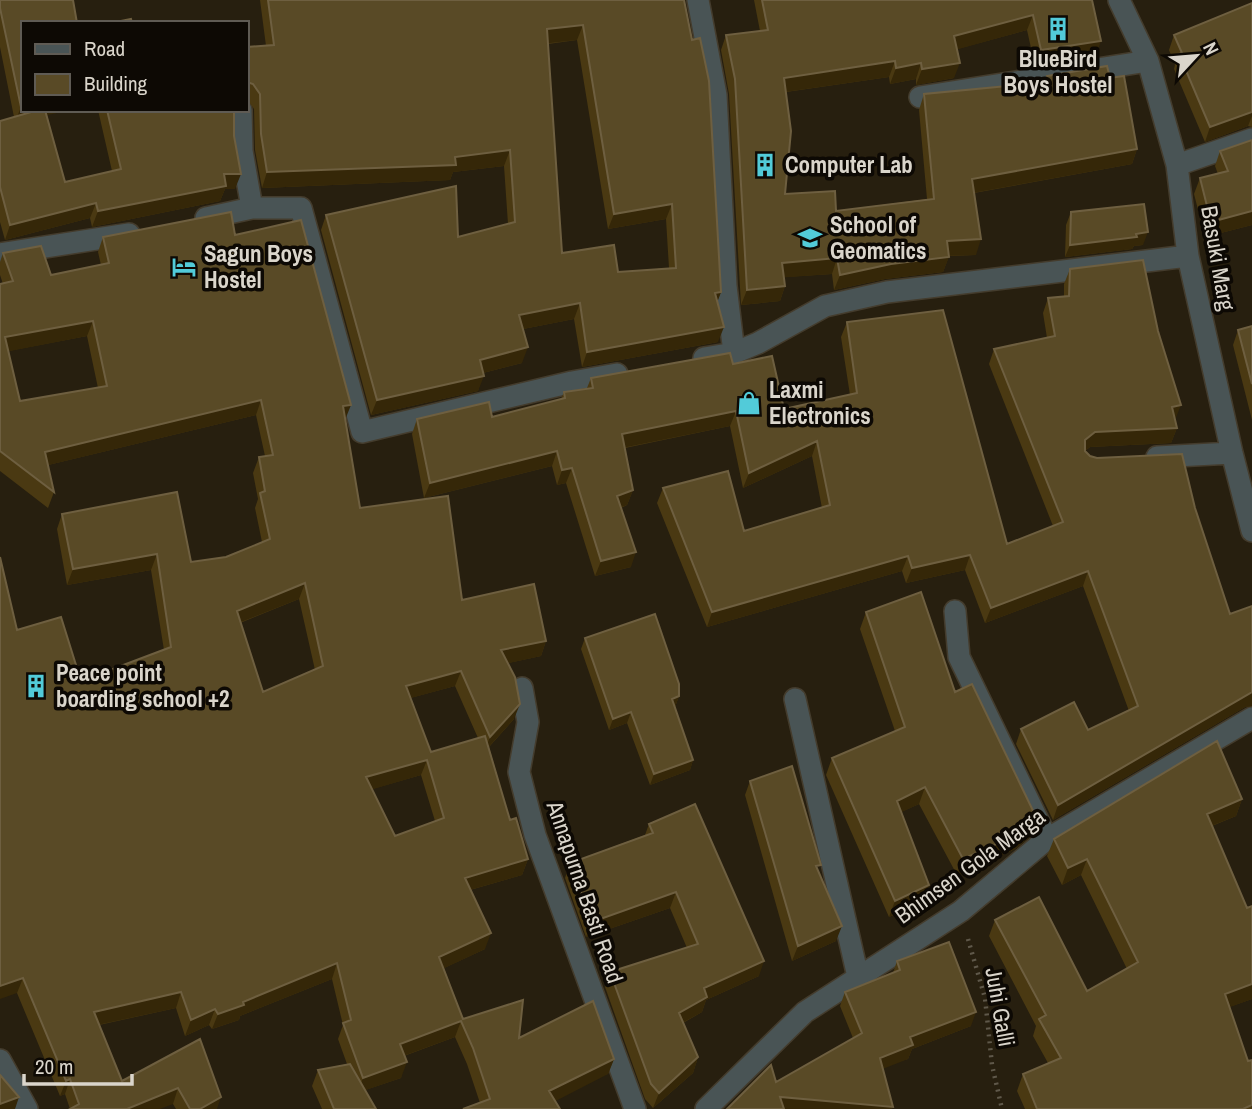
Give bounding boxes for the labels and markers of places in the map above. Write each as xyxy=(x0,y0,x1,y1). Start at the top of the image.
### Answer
building icon: BlueBird Boys Hostel xyxy=(1044,15,1072,43)
place label: BlueBird Boys Hostel xyxy=(1004,43,1113,100)
place label: Computer Lab xyxy=(785,149,913,180)
building icon: Computer Lab xyxy=(751,151,779,179)
place label: School of Geomatics xyxy=(830,209,926,266)
school or university icon: School of Geomatics xyxy=(796,224,824,252)
place label: Sagun Boys Hostel xyxy=(204,238,313,295)
hotel icon: Sagun Boys Hostel xyxy=(170,253,198,281)
place label: Laxmi Electronics xyxy=(769,374,871,431)
shop icon: Laxmi Electronics xyxy=(735,389,763,417)
place label: Peace point boarding school +2 xyxy=(56,657,229,714)
building icon: Peace point boarding school +2 xyxy=(22,672,50,700)

